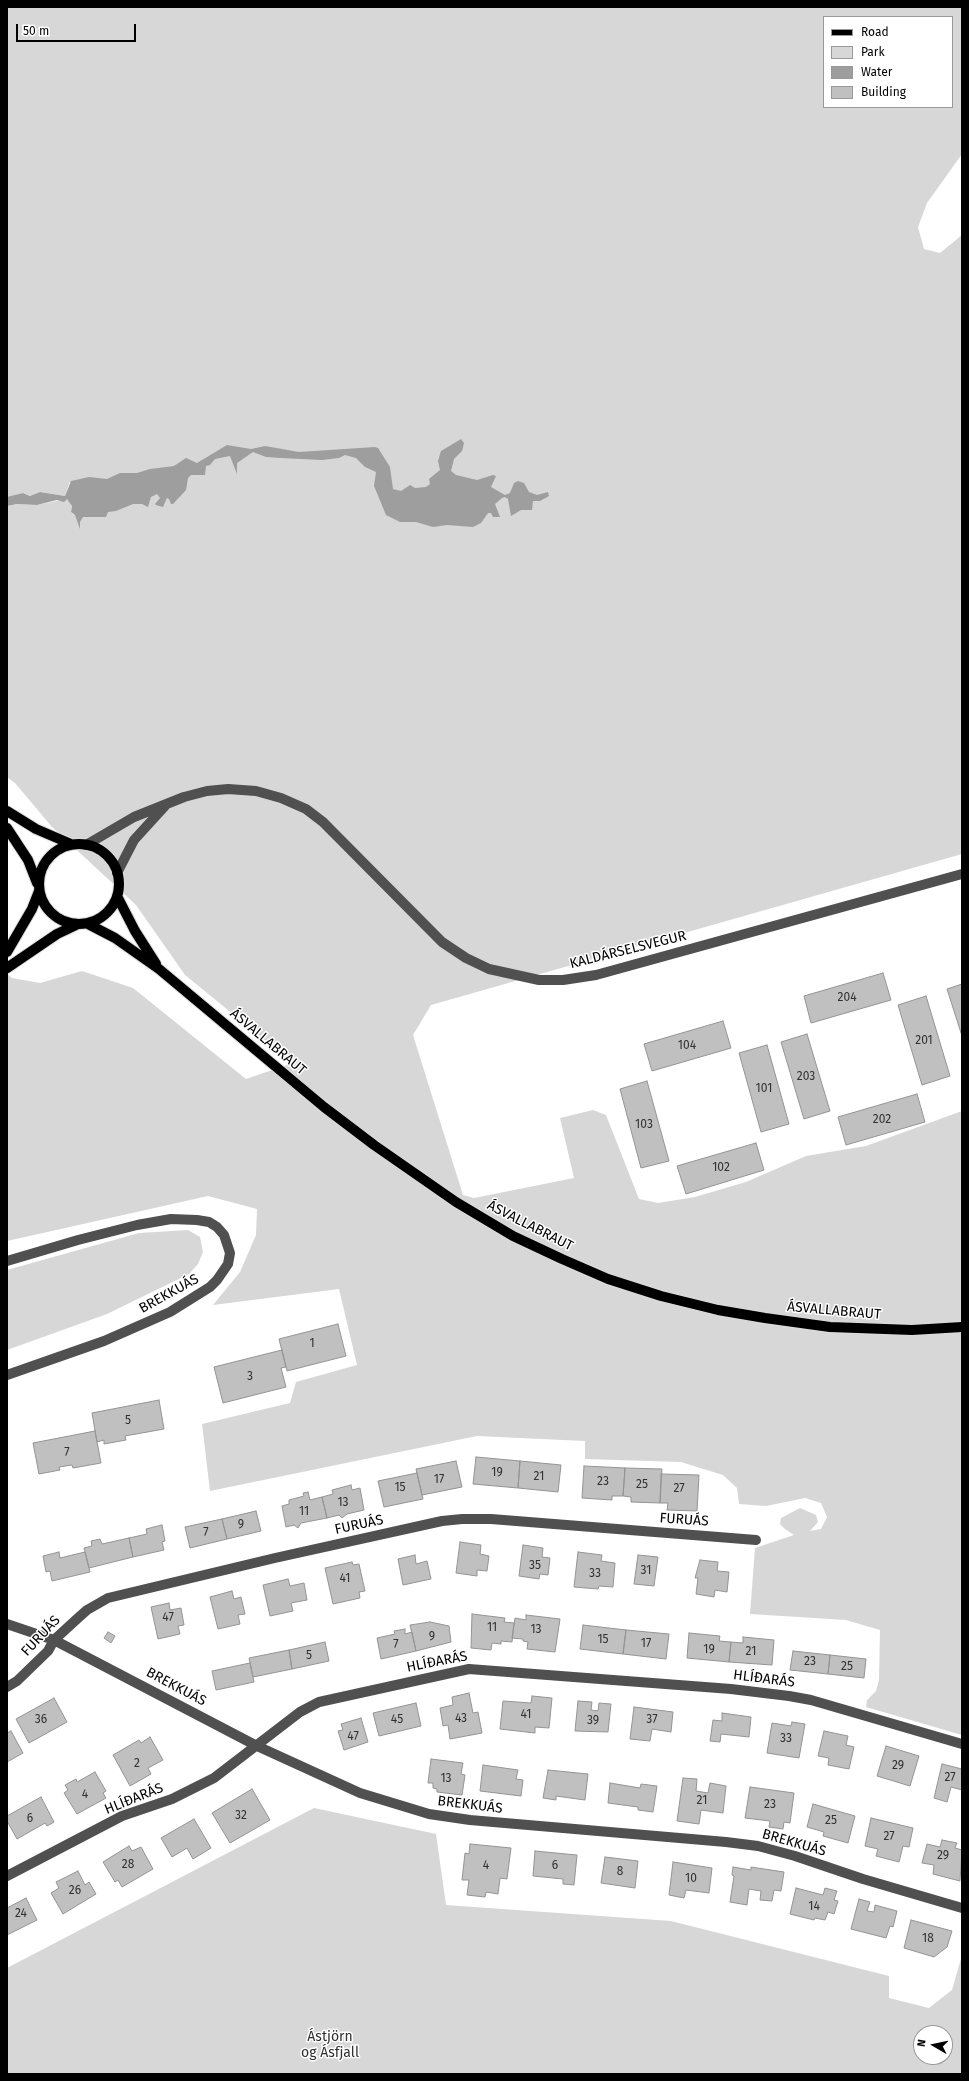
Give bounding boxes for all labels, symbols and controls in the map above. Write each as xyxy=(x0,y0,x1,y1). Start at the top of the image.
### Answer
scale bar xyxy=(18,16,138,42)
legend xyxy=(823,16,953,108)
text: 50 m xyxy=(23,24,49,38)
text: Road xyxy=(861,25,889,39)
text: Park xyxy=(861,45,885,59)
text: Water xyxy=(861,65,892,79)
text: Building xyxy=(861,85,906,99)
street label: KALDÁRSELSVEGUR xyxy=(568,927,688,973)
house number: 204 xyxy=(837,991,857,1005)
street label: ÁSVALLABRAUT xyxy=(226,1005,310,1079)
house number: 201 xyxy=(915,1034,933,1048)
house number: 104 xyxy=(678,1039,696,1053)
house number: 203 xyxy=(797,1070,815,1084)
house number: 101 xyxy=(756,1082,772,1096)
house number: 202 xyxy=(873,1113,891,1127)
house number: 103 xyxy=(635,1118,653,1132)
house number: 102 xyxy=(712,1161,730,1175)
street label: ÁSVALLABRAUT xyxy=(484,1197,576,1255)
street label: BREKKUÁS xyxy=(136,1271,202,1317)
street label: ÁSVALLABRAUT xyxy=(786,1299,882,1323)
house number: 1 xyxy=(309,1337,315,1351)
house number: 3 xyxy=(247,1370,253,1384)
house number: 5 xyxy=(125,1414,131,1428)
house number: 7 xyxy=(64,1446,70,1460)
house number: 19 xyxy=(491,1466,503,1480)
house number: 21 xyxy=(534,1470,544,1484)
house number: 17 xyxy=(434,1473,444,1487)
house number: 23 xyxy=(597,1475,609,1489)
house number: 25 xyxy=(636,1478,648,1492)
house number: 15 xyxy=(394,1481,406,1495)
house number: 27 xyxy=(673,1482,685,1496)
house number: 13 xyxy=(337,1496,349,1510)
house number: 11 xyxy=(299,1505,309,1519)
street label: FURUÁS xyxy=(659,1510,709,1530)
street label: FURUÁS xyxy=(333,1512,385,1538)
house number: 9 xyxy=(238,1518,244,1532)
house number: 7 xyxy=(203,1526,209,1540)
house number: 35 xyxy=(529,1559,541,1573)
house number: 31 xyxy=(641,1564,651,1578)
house number: 33 xyxy=(589,1567,601,1581)
house number: 41 xyxy=(340,1572,350,1586)
house number: 47 xyxy=(162,1611,174,1625)
street label: FURUÁS xyxy=(18,1612,64,1660)
house number: 11 xyxy=(487,1621,497,1635)
house number: 13 xyxy=(530,1623,542,1637)
house number: 9 xyxy=(429,1630,435,1644)
house number: 15 xyxy=(597,1633,609,1647)
house number: 17 xyxy=(641,1637,651,1651)
house number: 7 xyxy=(393,1638,399,1652)
house number: 19 xyxy=(703,1643,715,1657)
house number: 21 xyxy=(746,1645,756,1659)
street label: HLÍÐARÁS xyxy=(405,1648,469,1676)
house number: 5 xyxy=(306,1649,312,1663)
house number: 23 xyxy=(804,1655,816,1669)
house number: 25 xyxy=(841,1660,853,1674)
street label: BREKKUÁS xyxy=(143,1664,209,1710)
street label: HLÍÐARÁS xyxy=(732,1667,796,1691)
house number: 41 xyxy=(521,1708,531,1722)
house number: 43 xyxy=(455,1712,467,1726)
house number: 36 xyxy=(35,1713,47,1727)
house number: 45 xyxy=(391,1713,403,1727)
house number: 37 xyxy=(646,1713,658,1727)
house number: 39 xyxy=(587,1714,599,1728)
house number: 47 xyxy=(347,1730,359,1744)
house number: 33 xyxy=(780,1732,792,1746)
house number: 2 xyxy=(134,1757,140,1771)
house number: 29 xyxy=(892,1759,904,1773)
house number: 27 xyxy=(944,1771,956,1785)
house number: 13 xyxy=(440,1772,452,1786)
street label: HLÍÐARÁS xyxy=(102,1780,166,1818)
house number: 4 xyxy=(82,1788,88,1802)
street label: BREKKUÁS xyxy=(436,1793,504,1817)
house number: 21 xyxy=(697,1794,707,1808)
house number: 23 xyxy=(764,1798,776,1812)
house number: 32 xyxy=(235,1809,247,1823)
house number: 6 xyxy=(27,1812,33,1826)
house number: 25 xyxy=(825,1814,837,1828)
street label: BREKKUÁS xyxy=(760,1826,828,1860)
house number: 27 xyxy=(883,1830,895,1844)
house number: 29 xyxy=(937,1849,949,1863)
house number: 28 xyxy=(122,1858,134,1872)
house number: 4 xyxy=(483,1859,489,1873)
house number: 6 xyxy=(552,1859,558,1873)
house number: 8 xyxy=(617,1865,623,1879)
house number: 10 xyxy=(685,1872,697,1886)
house number: 26 xyxy=(69,1884,81,1898)
house number: 14 xyxy=(808,1900,820,1914)
house number: 24 xyxy=(15,1907,27,1921)
house number: 18 xyxy=(922,1932,934,1946)
north arrow xyxy=(913,2025,953,2065)
park label: Ástjörn og Ásfjall xyxy=(301,2029,359,2062)
text: N xyxy=(915,2039,929,2048)

